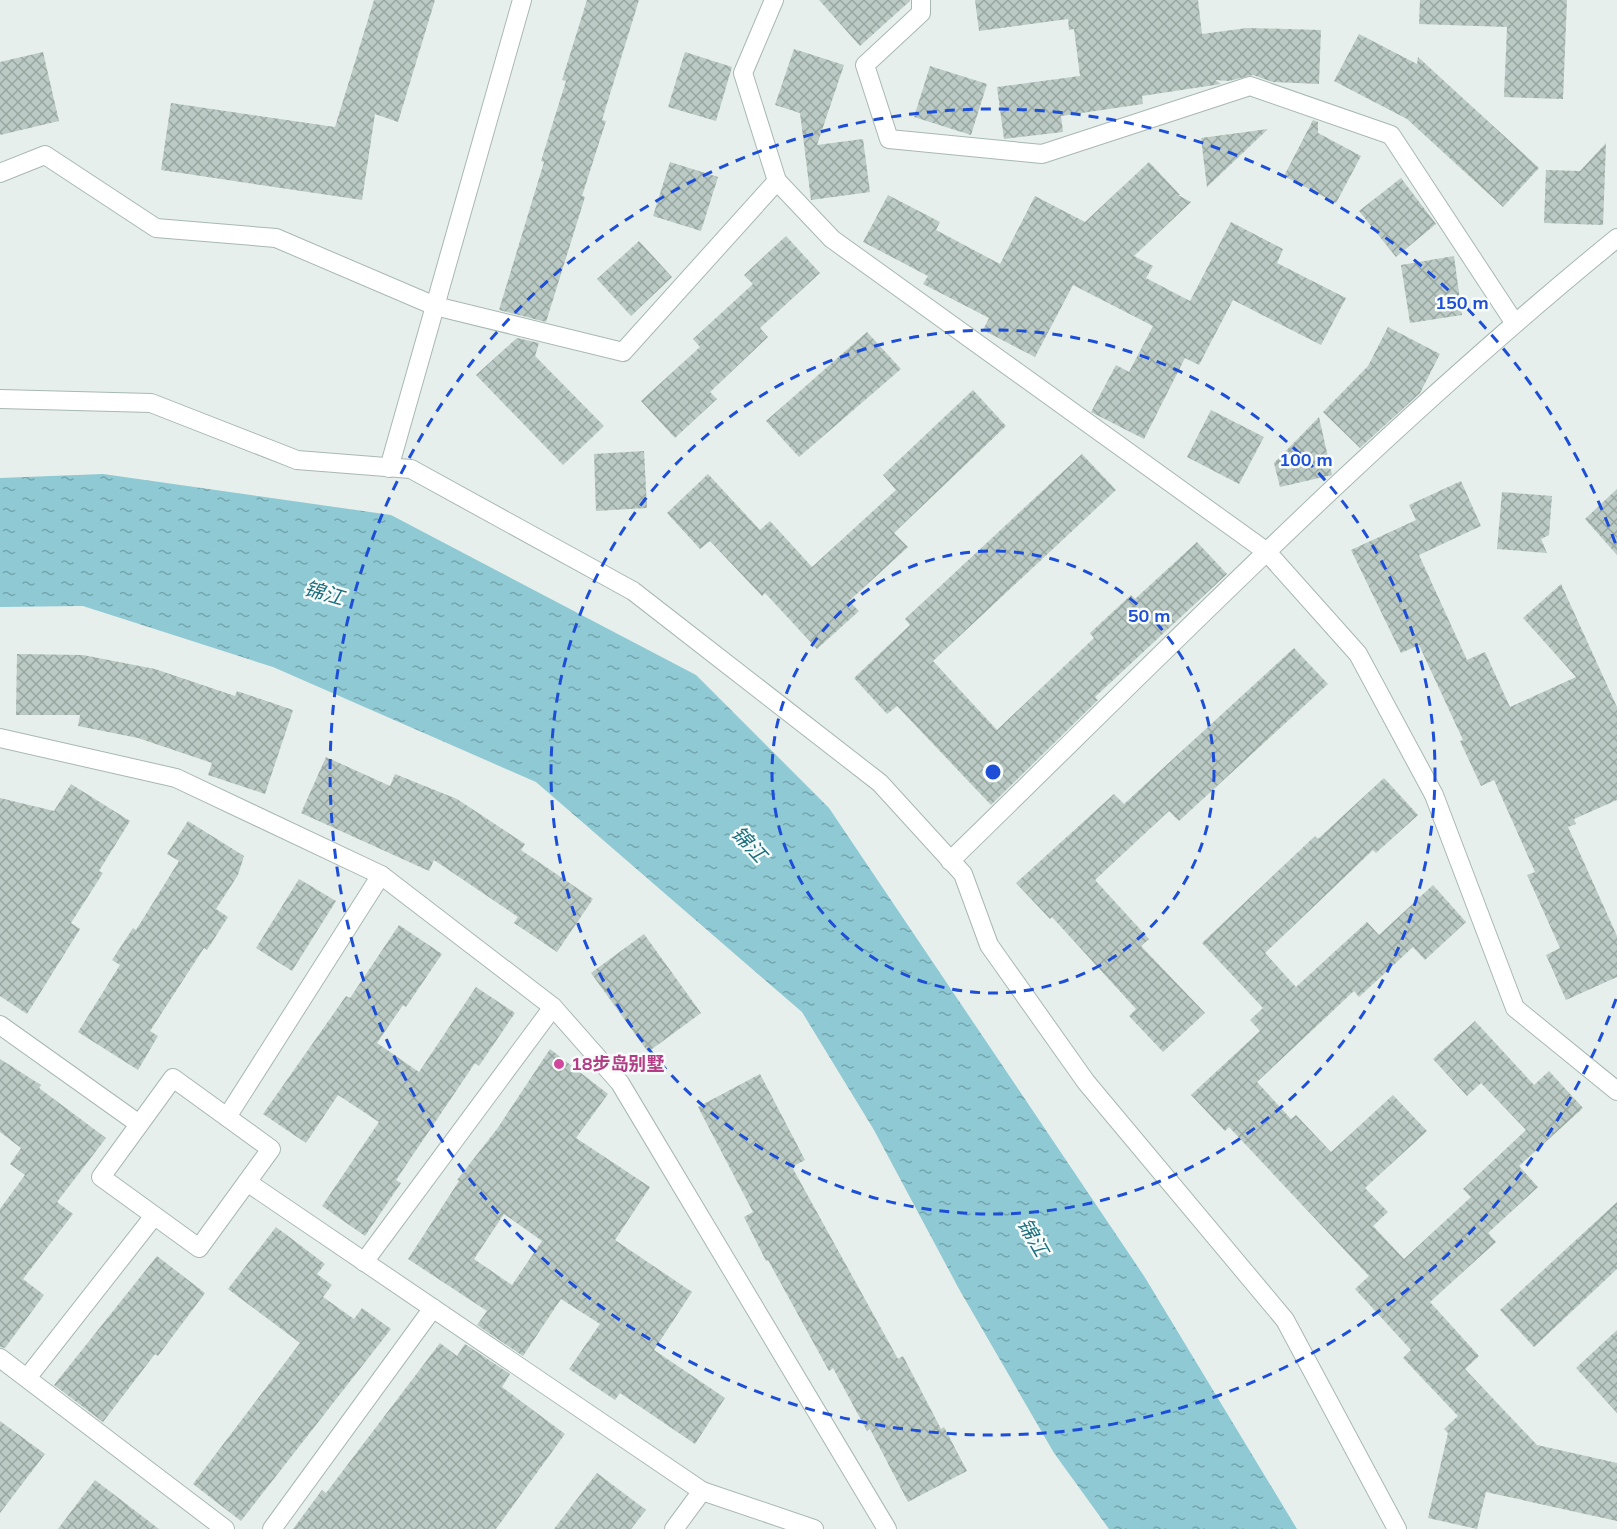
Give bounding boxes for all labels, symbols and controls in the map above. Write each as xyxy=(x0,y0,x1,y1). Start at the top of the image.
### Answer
text: 150 m xyxy=(1435,291,1489,314)
text: 100 m xyxy=(1279,448,1333,471)
water label: 锦江 xyxy=(301,575,349,611)
text: 50 m xyxy=(1128,604,1170,627)
centre of rings xyxy=(983,762,1003,782)
water label: 锦江 xyxy=(727,821,774,868)
place label: 18步岛别墅 xyxy=(571,1052,665,1075)
marker: 18步岛别墅 xyxy=(552,1057,566,1071)
water label: 锦江 xyxy=(1013,1213,1055,1262)

